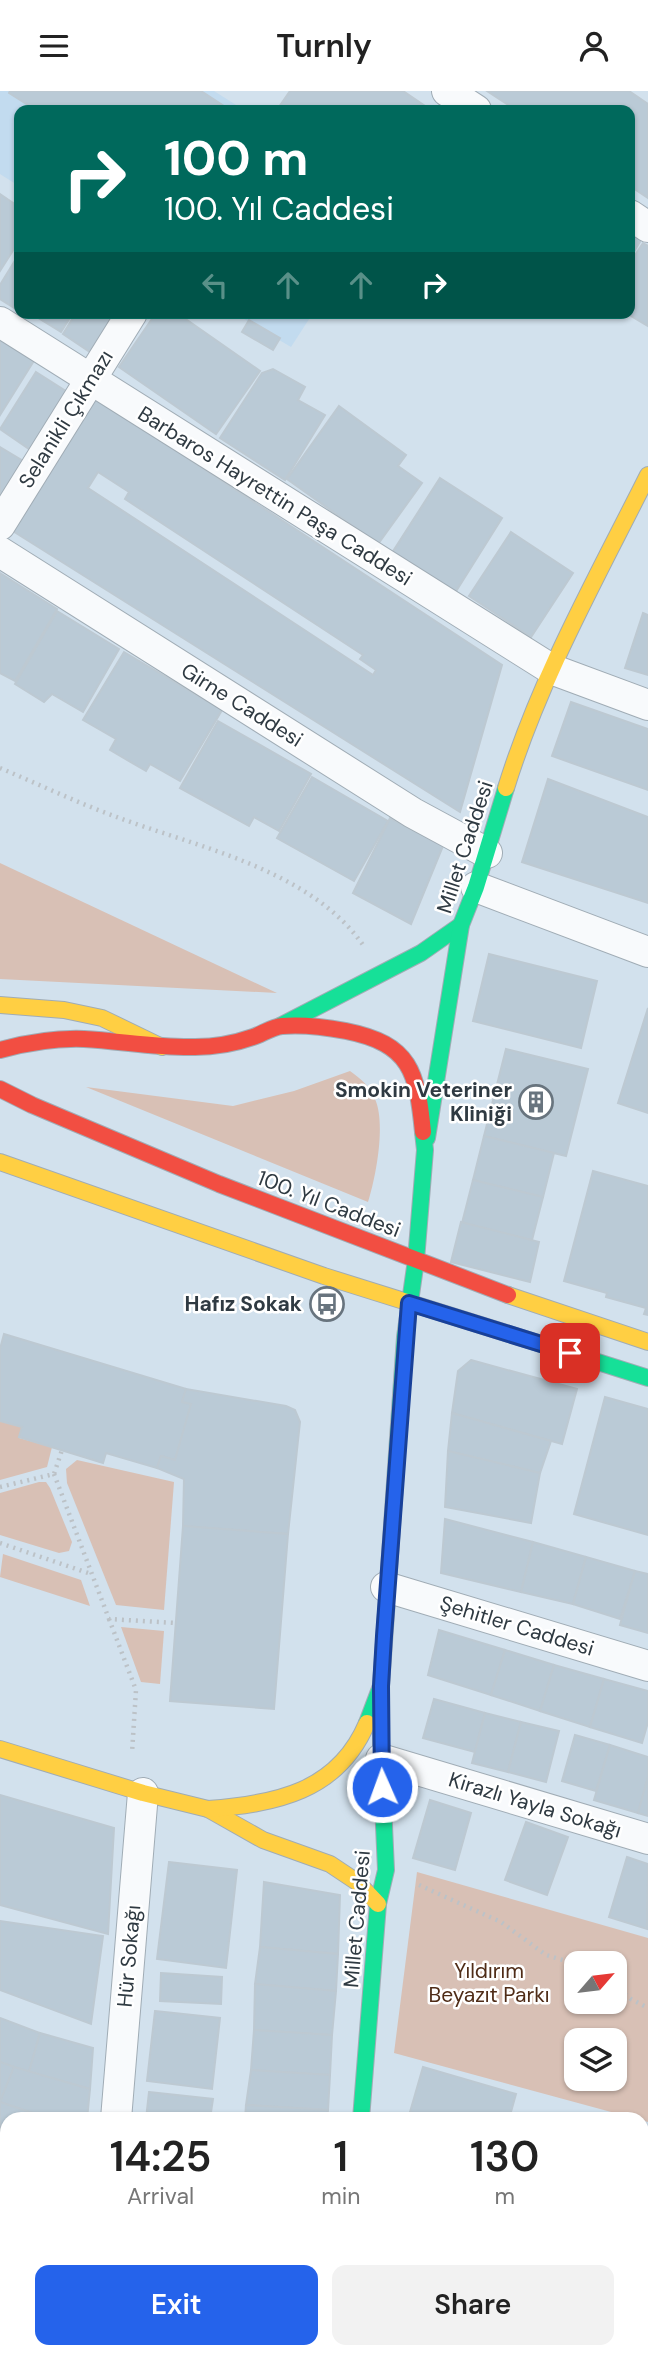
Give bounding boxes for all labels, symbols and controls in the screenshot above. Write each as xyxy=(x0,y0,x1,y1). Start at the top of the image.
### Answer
text: Turnly xyxy=(276,25,372,67)
icon: menu xyxy=(35,27,73,65)
icon: person xyxy=(575,27,613,65)
text: 100 m xyxy=(164,126,308,190)
icon: right xyxy=(49,133,140,224)
text: 100. Yıl Caddesi xyxy=(164,188,394,230)
icon: left xyxy=(196,266,234,304)
icon: ahead xyxy=(269,266,307,304)
icon: ahead xyxy=(342,266,380,304)
icon: right xyxy=(415,266,453,304)
street label: Selanikli Çıkmazı xyxy=(12,345,120,493)
street label: Barbaros Hayrettin Paşa Caddesi xyxy=(133,400,417,592)
street label: Girne Caddesi xyxy=(176,656,308,754)
street label: Millet Caddesi xyxy=(430,777,500,917)
place label: Smokin Veteriner Kliniği xyxy=(335,1076,512,1128)
building icon: Smokin Veteriner Kliniği xyxy=(517,1083,555,1121)
street label: 100. Yıl Caddesi xyxy=(254,1164,404,1244)
bus stop icon: Hafız Sokak xyxy=(308,1285,346,1323)
place label: Hafız Sokak xyxy=(184,1290,302,1318)
pin xyxy=(540,1323,600,1383)
icon: arrive xyxy=(551,1334,589,1372)
street label: Şehitler Caddesi xyxy=(437,1589,597,1663)
position arrow xyxy=(345,1750,419,1824)
street label: Kirazlı Yayla Sokağı xyxy=(445,1765,625,1845)
street label: Millet Caddesi xyxy=(337,1849,377,1989)
street label: Hür Sokağı xyxy=(111,1904,147,2008)
north arrow xyxy=(564,1951,626,2014)
map controls xyxy=(564,1951,627,2091)
park label: Yıldırım Beyazıt Parkı xyxy=(429,1957,549,2009)
button: layers xyxy=(564,2028,627,2091)
text: 14:25 xyxy=(110,2129,211,2184)
text: 1 xyxy=(333,2129,348,2184)
text: 130 xyxy=(470,2129,539,2184)
text: Arrival xyxy=(127,2181,194,2211)
text: min xyxy=(321,2181,360,2211)
text: m xyxy=(494,2181,515,2211)
button: Exit xyxy=(35,2265,318,2345)
button: Share xyxy=(332,2265,614,2345)

